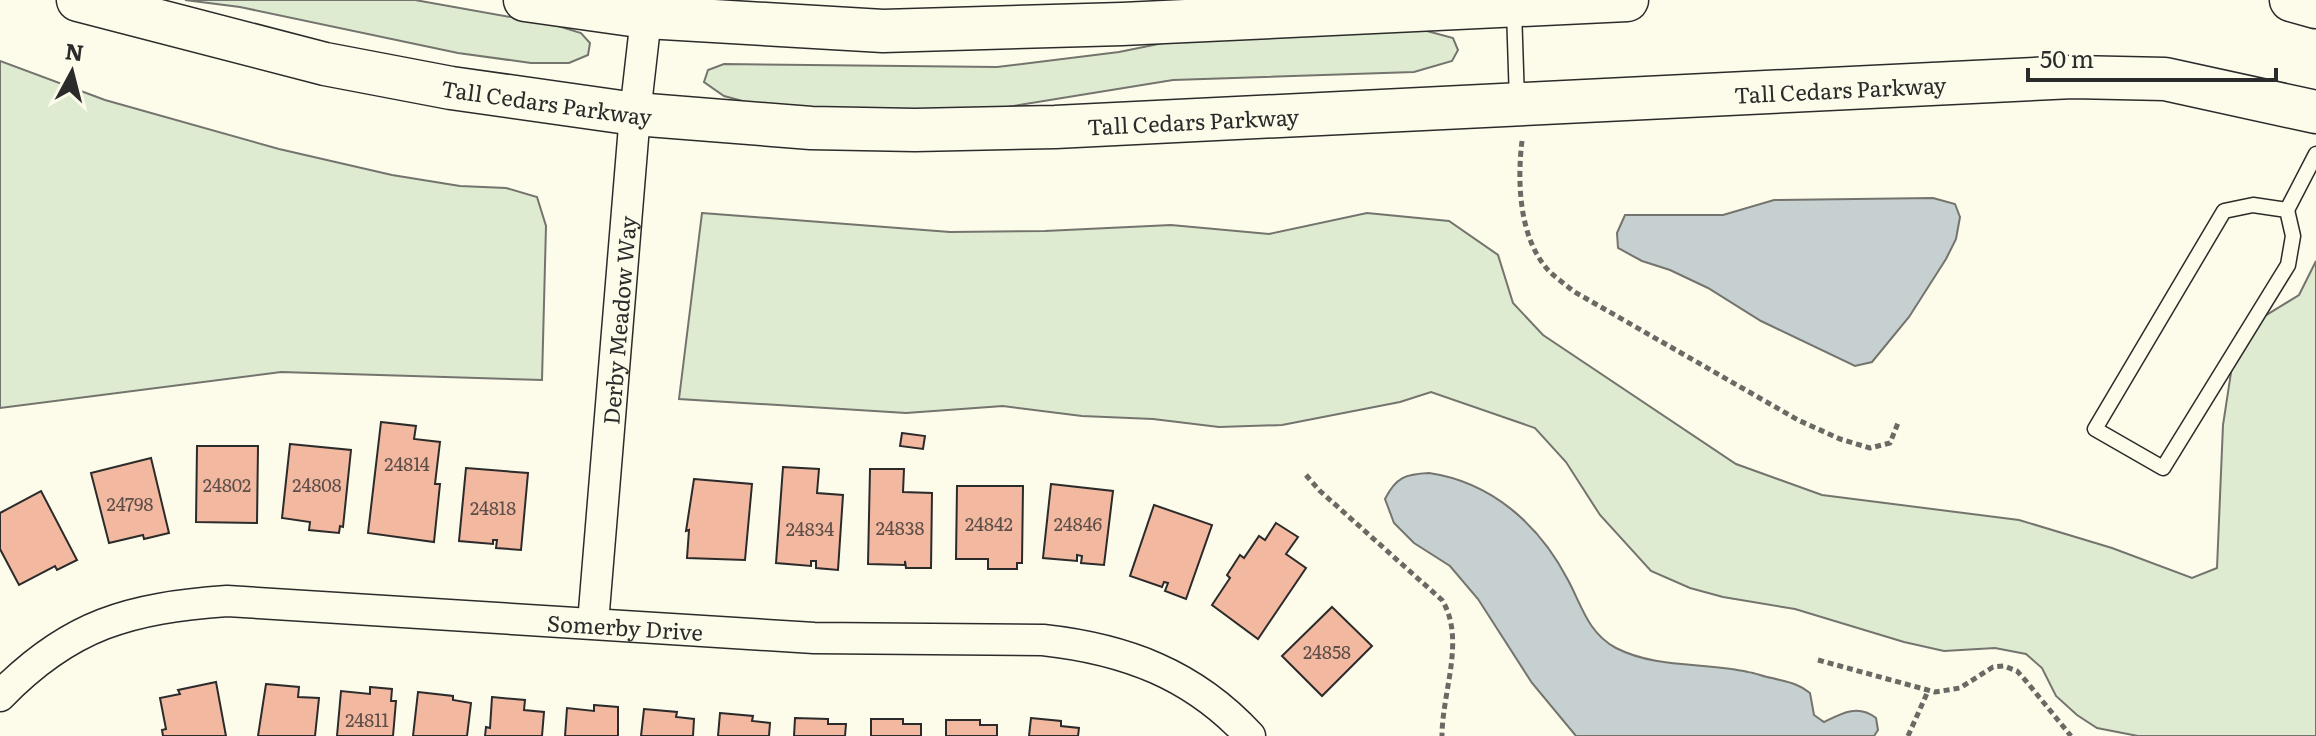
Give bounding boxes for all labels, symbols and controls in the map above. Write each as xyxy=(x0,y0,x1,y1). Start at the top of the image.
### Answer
north arrow xyxy=(32,32,112,112)
scale bar xyxy=(2028,32,2276,82)
text: N xyxy=(63,33,86,68)
text: 50 m xyxy=(2040,40,2094,75)
street label: Tall Cedars Parkway xyxy=(1733,67,1947,110)
street label: Tall Cedars Parkway xyxy=(438,70,654,132)
street label: Tall Cedars Parkway xyxy=(1086,99,1300,142)
street label: Derby Meadow Way xyxy=(593,214,643,426)
house number: 24814 xyxy=(384,450,430,477)
house number: 24802 xyxy=(203,471,251,498)
house number: 24808 xyxy=(292,471,342,498)
house number: 24798 xyxy=(107,490,154,517)
house number: 24818 xyxy=(470,494,516,521)
house number: 24842 xyxy=(965,510,1013,537)
house number: 24846 xyxy=(1054,510,1103,537)
house number: 24838 xyxy=(876,514,924,541)
house number: 24834 xyxy=(786,515,834,542)
street label: Somerby Drive xyxy=(546,605,704,647)
house number: 24858 xyxy=(1303,638,1351,665)
house number: 24811 xyxy=(345,706,389,733)

